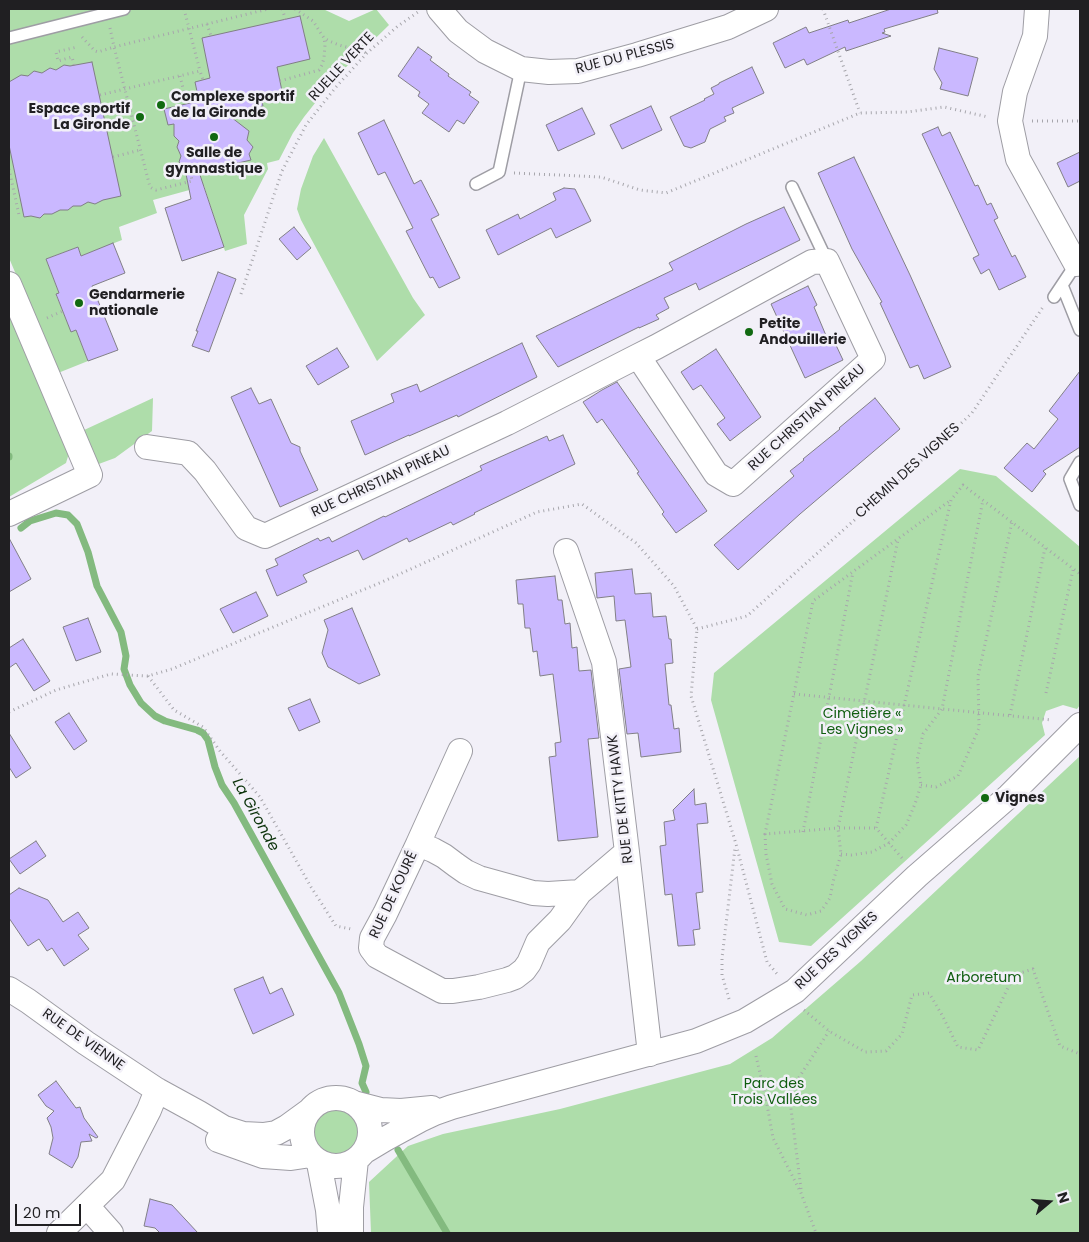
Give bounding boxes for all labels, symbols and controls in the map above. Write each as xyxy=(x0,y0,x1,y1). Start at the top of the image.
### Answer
street label: RUELLE VERTE xyxy=(306,29,378,105)
street label: RUE DU PLESSIS xyxy=(574,36,676,78)
place label: Complexe sportif de la Gironde xyxy=(171,89,295,121)
marker: Complexe sportif de la Gironde xyxy=(155,99,167,111)
place label: Espace sportif La Gironde xyxy=(28,101,130,134)
marker: Espace sportif La Gironde xyxy=(134,111,146,123)
marker: Salle de gymnastique xyxy=(208,131,220,143)
place label: Salle de gymnastique xyxy=(165,145,263,178)
place label: Gendarmerie nationale xyxy=(89,287,185,320)
marker: Gendarmerie nationale xyxy=(73,297,85,309)
place label: Petite Andouillerie xyxy=(759,316,846,348)
marker: Petite Andouillerie xyxy=(743,326,755,338)
street label: RUE CHRISTIAN PINEAU xyxy=(745,361,869,475)
street label: CHEMIN DES VIGNES xyxy=(852,420,964,522)
street label: RUE CHRISTIAN PINEAU xyxy=(309,442,453,522)
park label: Cimetière « Les Vignes » xyxy=(820,706,904,739)
street label: RUE DE KITTY HAWK xyxy=(605,734,637,864)
water label: La Gironde xyxy=(228,775,282,855)
place label: Vignes xyxy=(995,790,1045,806)
marker: Vignes xyxy=(979,792,991,804)
street label: RUE DE KOURÉ xyxy=(366,849,422,941)
street label: RUE DES VIGNES xyxy=(792,908,882,994)
park label: Arboretum xyxy=(946,970,1022,986)
street label: RUE DE VIENNE xyxy=(39,1005,127,1075)
park label: Parc des Trois Vallées xyxy=(731,1076,817,1108)
north arrow xyxy=(1024,1177,1074,1227)
text: N xyxy=(1052,1189,1074,1205)
scale bar xyxy=(18,1194,84,1226)
text: 20 m xyxy=(23,1202,61,1223)

